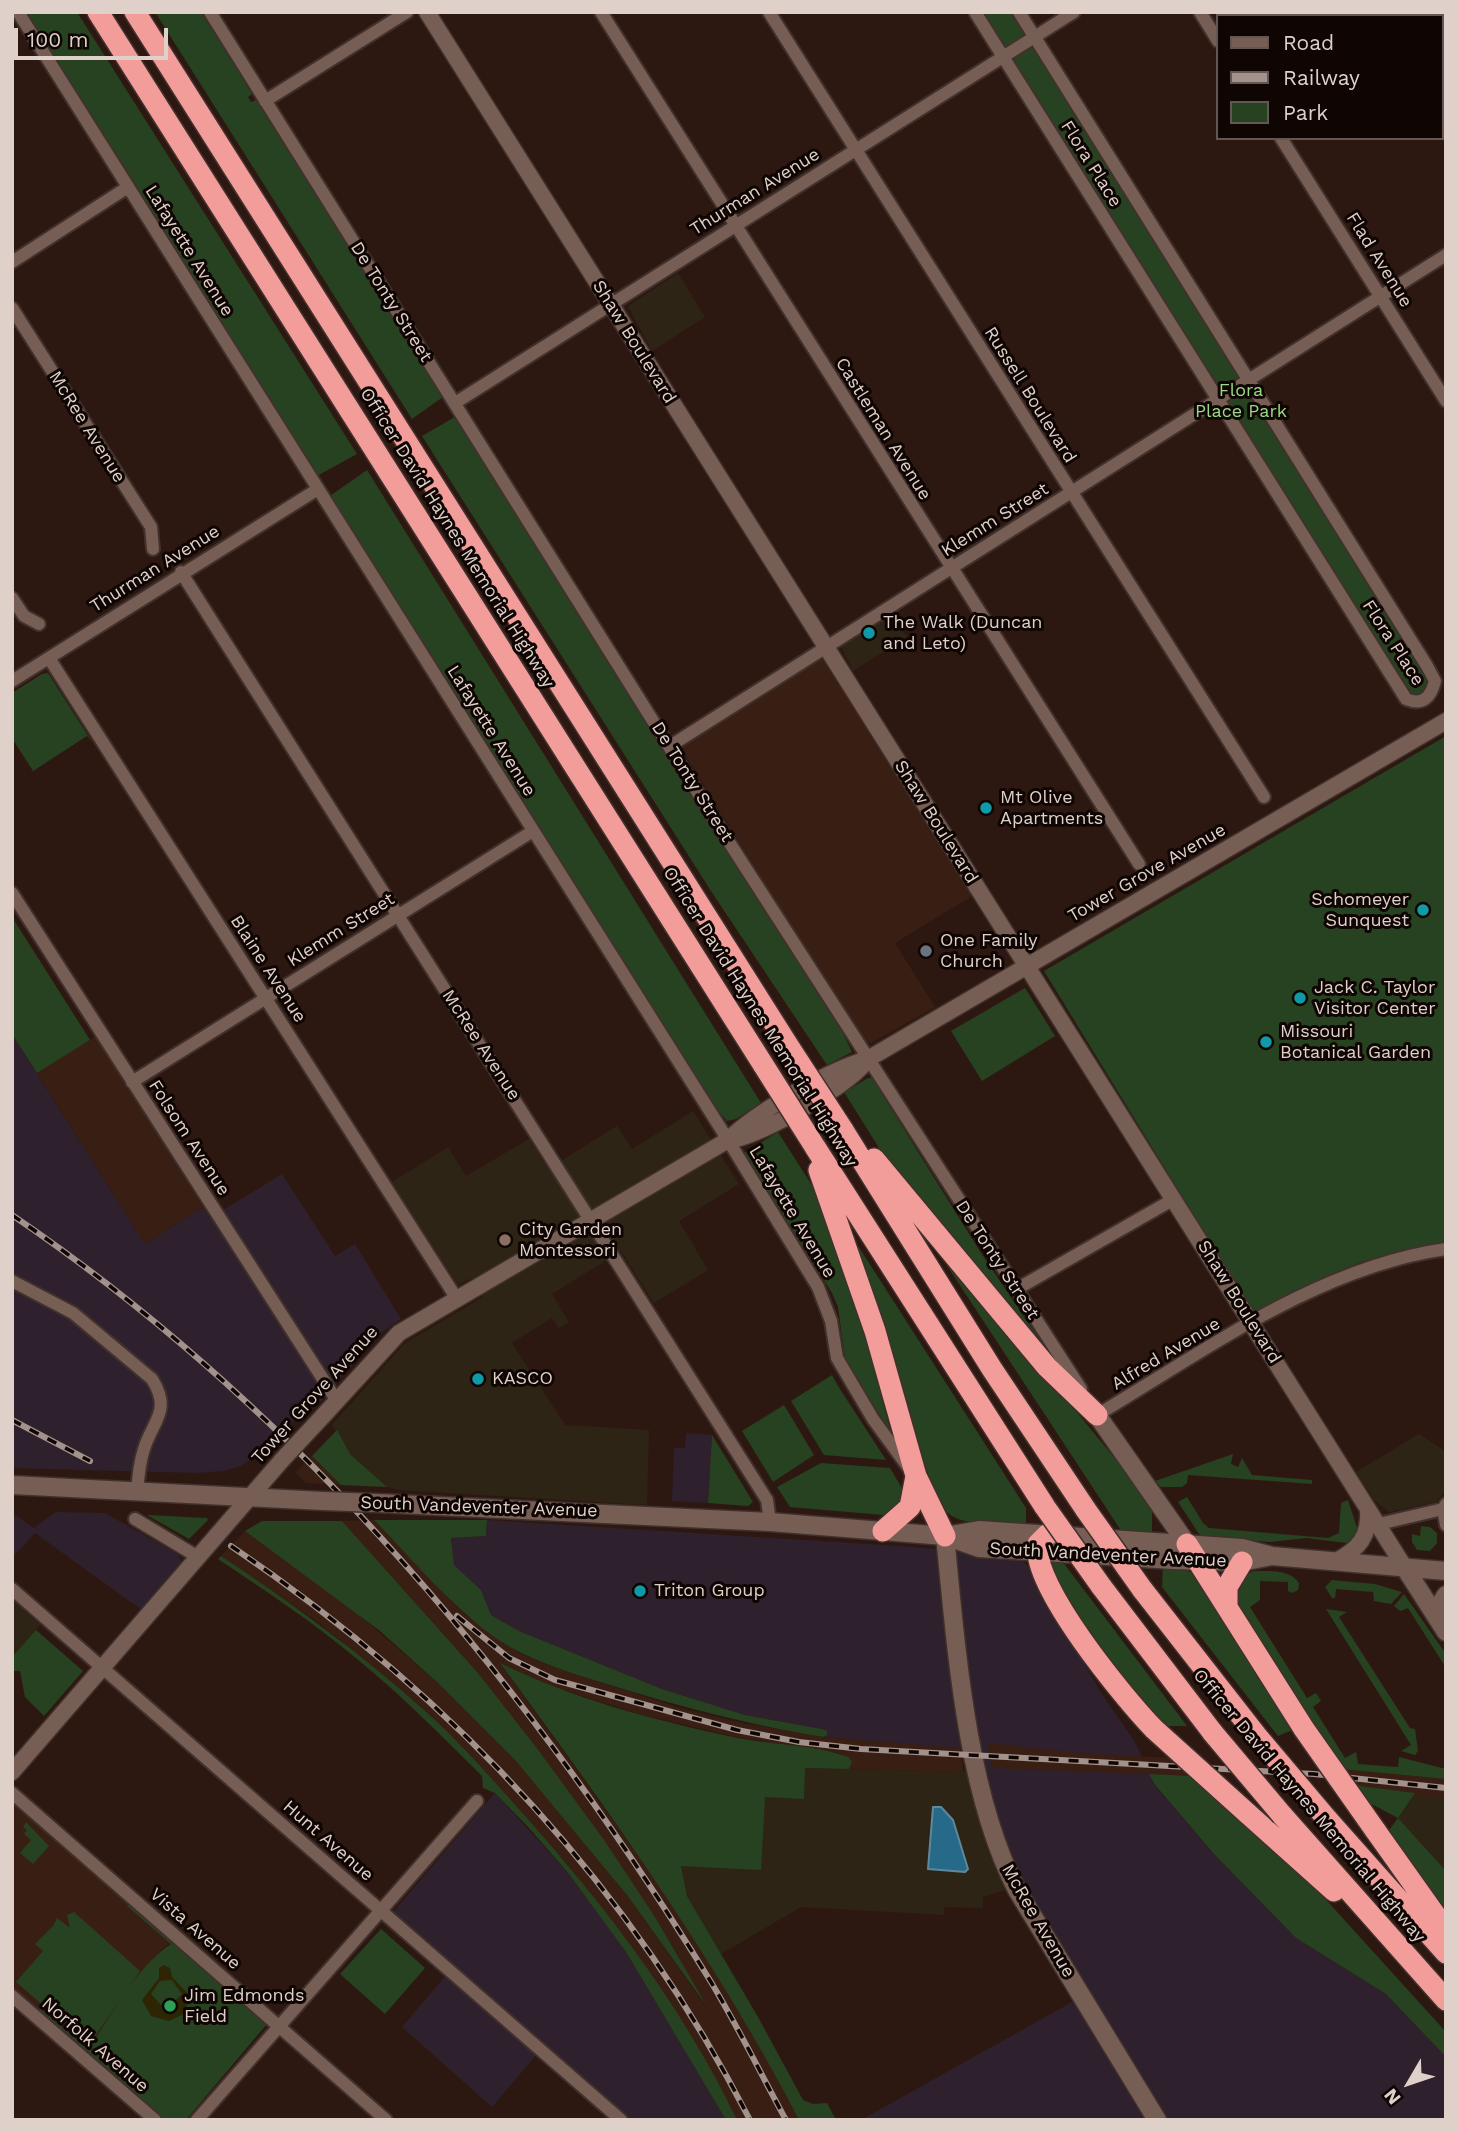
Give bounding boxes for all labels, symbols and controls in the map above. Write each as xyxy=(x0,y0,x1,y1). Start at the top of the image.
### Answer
scale bar xyxy=(18,14,172,58)
legend xyxy=(1216,14,1444,140)
text: 100 m xyxy=(27,27,89,52)
text: Road xyxy=(1283,30,1334,55)
text: Railway xyxy=(1283,65,1360,90)
text: Park xyxy=(1283,100,1328,125)
street label: Flora Place xyxy=(1056,117,1126,211)
street label: Thurman Avenue xyxy=(686,144,824,240)
street label: Lafayette Avenue xyxy=(140,181,238,321)
street label: Flad Avenue xyxy=(1341,209,1417,311)
street label: De Tonty Street xyxy=(345,238,437,366)
street label: Shaw Boulevard xyxy=(588,277,680,407)
street label: Russell Boulevard xyxy=(979,323,1081,467)
street label: Castleman Avenue xyxy=(830,354,936,504)
street label: McRee Avenue xyxy=(44,367,130,487)
park label: Flora Place Park xyxy=(1195,380,1287,422)
street label: Officer David Haynes Memorial Highway xyxy=(355,384,559,692)
street label: Klemm Street xyxy=(937,478,1053,562)
street label: Thurman Avenue xyxy=(86,521,224,617)
street label: Flora Place xyxy=(1357,596,1429,690)
place label: The Walk (Duncan and Leto) xyxy=(883,612,1042,654)
marker: The Walk (Duncan and Leto) xyxy=(861,625,877,641)
street label: Lafayette Avenue xyxy=(442,661,540,801)
street label: De Tonty Street xyxy=(646,718,738,846)
street label: Shaw Boulevard xyxy=(890,757,982,887)
place label: Mt Olive Apartments xyxy=(1000,787,1103,830)
marker: Mt Olive Apartments xyxy=(978,800,994,816)
street label: Tower Grove Avenue xyxy=(1064,819,1230,927)
street label: Officer David Haynes Memorial Highway xyxy=(658,863,862,1171)
street label: Klemm Street xyxy=(283,888,399,972)
place label: Schomeyer Sunquest xyxy=(1311,889,1409,932)
marker: Schomeyer Sunquest xyxy=(1415,902,1431,918)
street label: Blaine Avenue xyxy=(225,911,311,1027)
place label: One Family Church xyxy=(940,930,1038,972)
marker: One Family Church xyxy=(918,943,934,959)
place label: Jack C. Taylor Visitor Center xyxy=(1314,977,1436,1020)
street label: McRee Avenue xyxy=(437,986,525,1104)
marker: Jack C. Taylor Visitor Center xyxy=(1292,990,1308,1006)
place label: Missouri Botanical Garden xyxy=(1280,1021,1431,1064)
marker: Missouri Botanical Garden xyxy=(1258,1034,1274,1050)
street label: Folsom Avenue xyxy=(144,1076,234,1200)
street label: Lafayette Avenue xyxy=(744,1142,840,1282)
street label: De Tonty Street xyxy=(951,1197,1043,1323)
place label: City Garden Montessori xyxy=(519,1219,622,1262)
marker: City Garden Montessori xyxy=(497,1232,513,1248)
street label: Shaw Boulevard xyxy=(1193,1237,1285,1367)
street label: Alfred Avenue xyxy=(1108,1313,1224,1395)
street label: Tower Grove Avenue xyxy=(247,1321,383,1469)
place label: KASCO xyxy=(492,1368,553,1390)
marker: KASCO xyxy=(470,1371,486,1387)
street label: South Vandeventer Avenue xyxy=(360,1492,598,1522)
street label: South Vandeventer Avenue xyxy=(989,1538,1227,1572)
place label: Triton Group xyxy=(654,1580,765,1602)
marker: Triton Group xyxy=(632,1583,648,1599)
street label: Officer David Haynes Memorial Highway xyxy=(1188,1665,1430,1947)
street label: Hunt Avenue xyxy=(278,1796,378,1886)
street label: McRee Avenue xyxy=(997,1860,1079,1982)
street label: Vista Avenue xyxy=(145,1884,245,1974)
place label: Jim Edmonds Field xyxy=(184,1985,304,2028)
street label: Norfolk Avenue xyxy=(37,1993,153,2097)
marker: Jim Edmonds Field xyxy=(162,1998,178,2014)
north arrow xyxy=(1374,2048,1444,2118)
text: N xyxy=(1379,2084,1406,2109)

